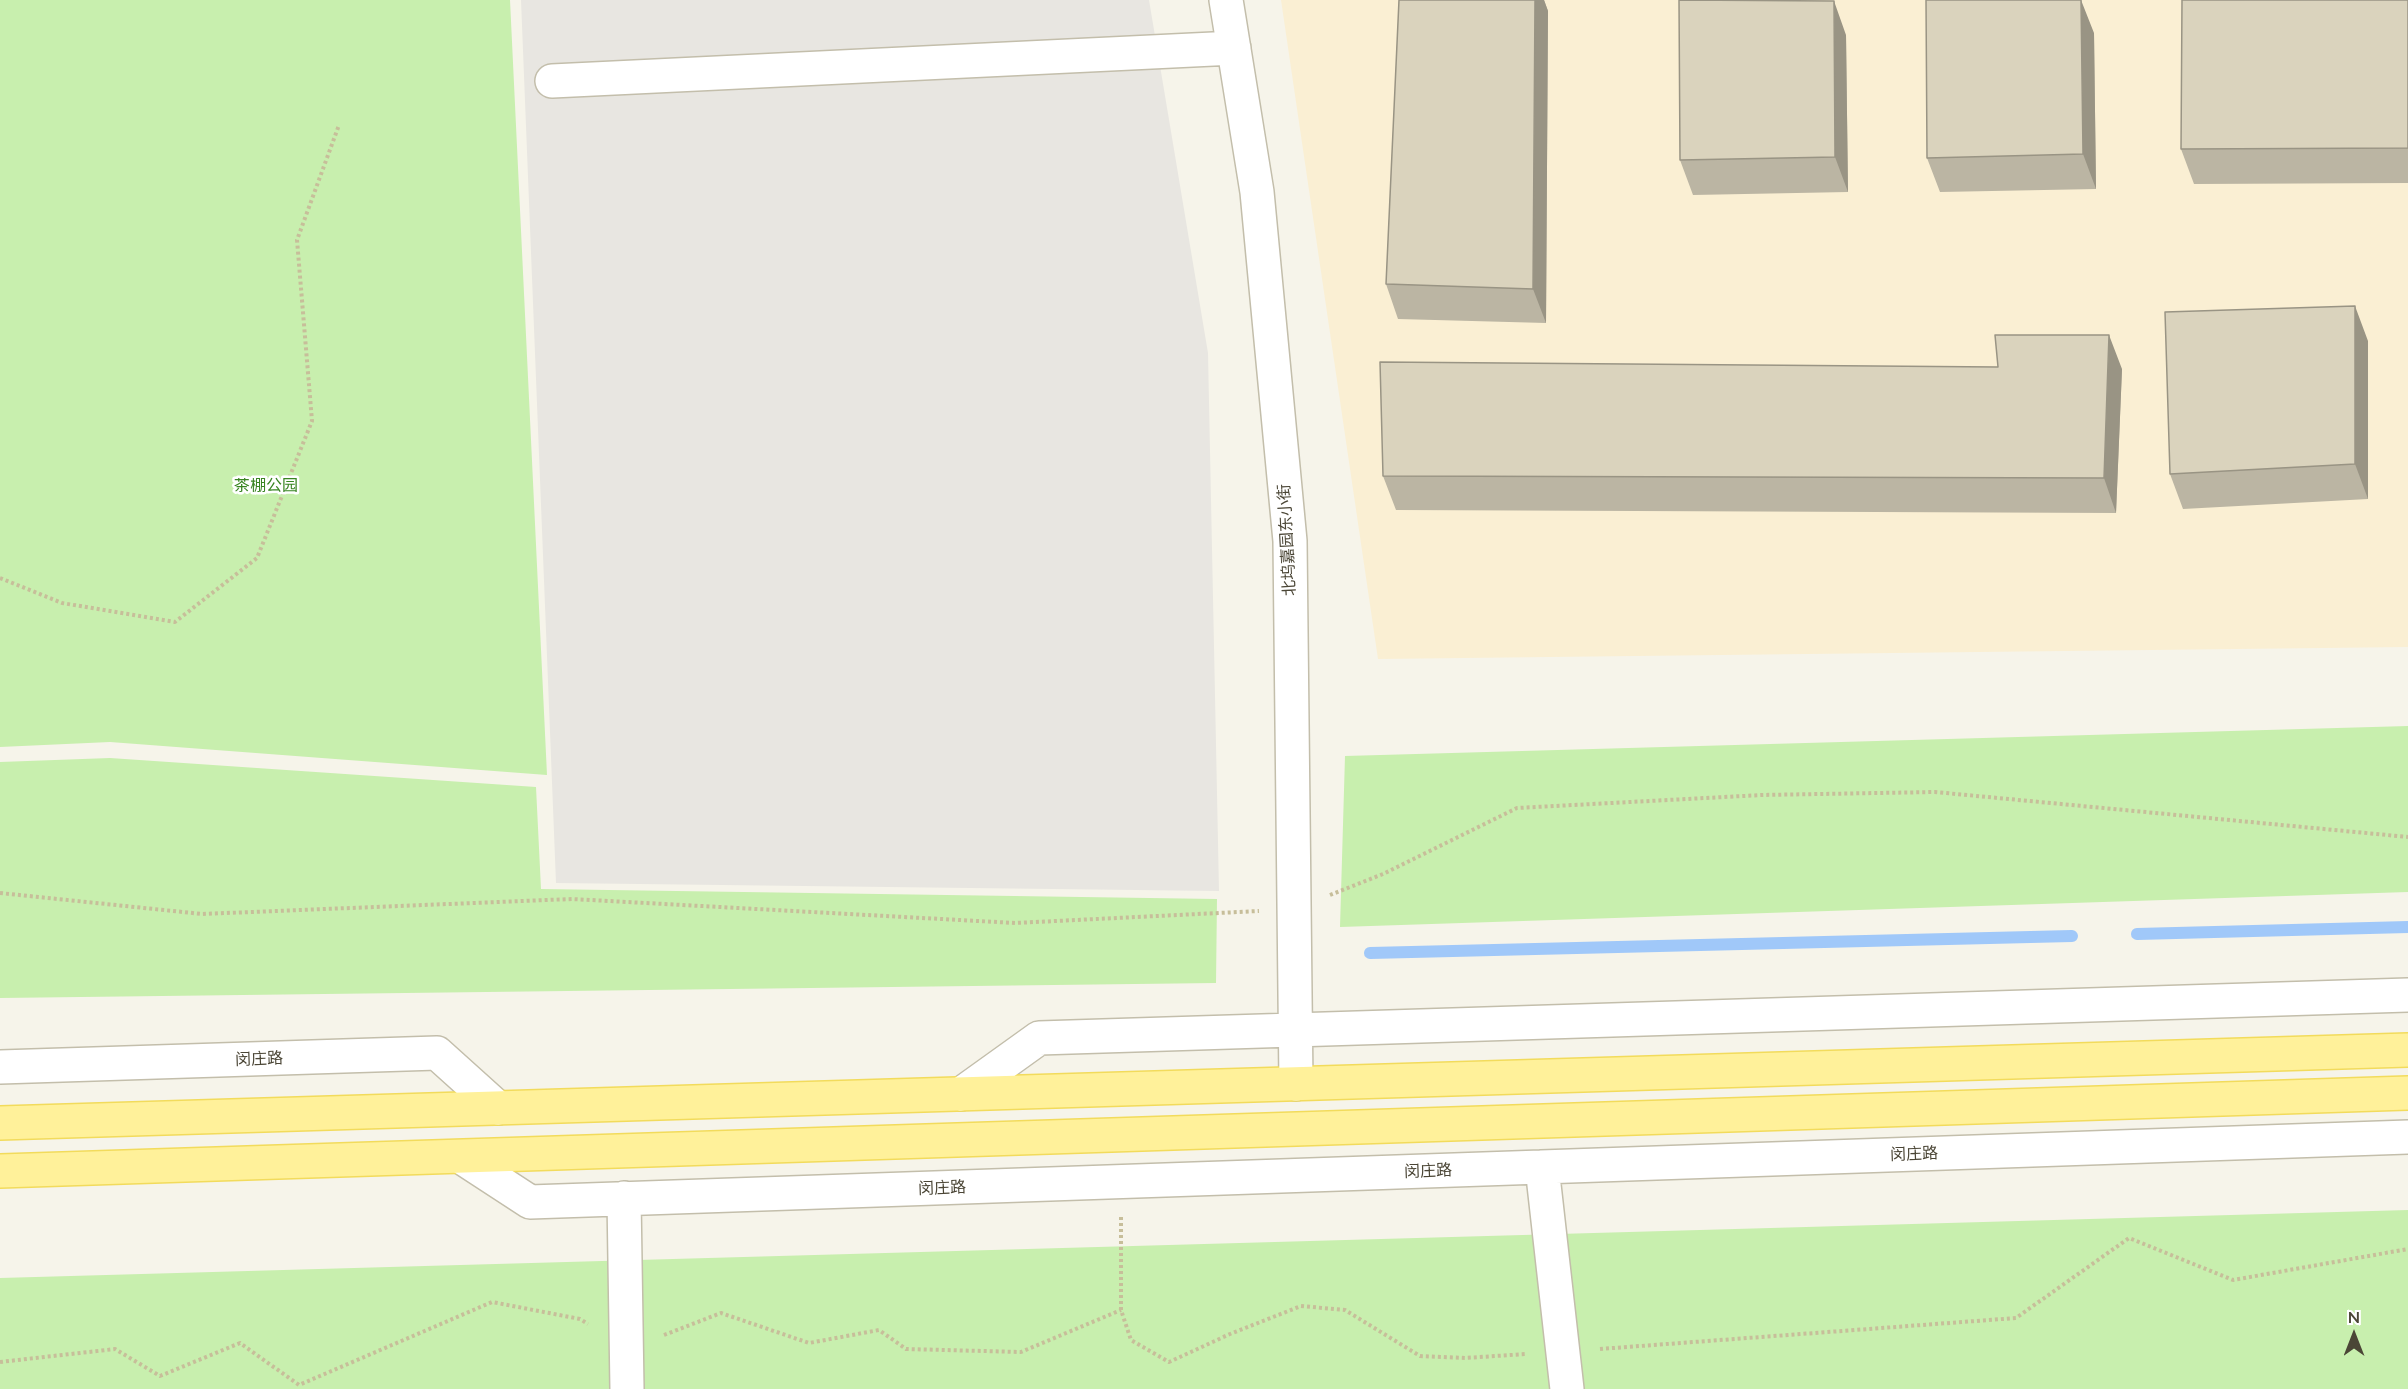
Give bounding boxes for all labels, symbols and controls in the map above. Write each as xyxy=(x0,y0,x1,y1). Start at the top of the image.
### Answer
park label: 茶棚公园 xyxy=(234,476,298,496)
street label: 北坞嘉园东小街 xyxy=(1274,484,1300,596)
street label: 闵庄路 xyxy=(235,1049,283,1069)
street label: 闵庄路 xyxy=(1890,1144,1938,1164)
street label: 闵庄路 xyxy=(1404,1161,1452,1181)
street label: 闵庄路 xyxy=(918,1178,966,1198)
north arrow xyxy=(2324,1305,2384,1365)
text: N xyxy=(2348,1307,2360,1326)

